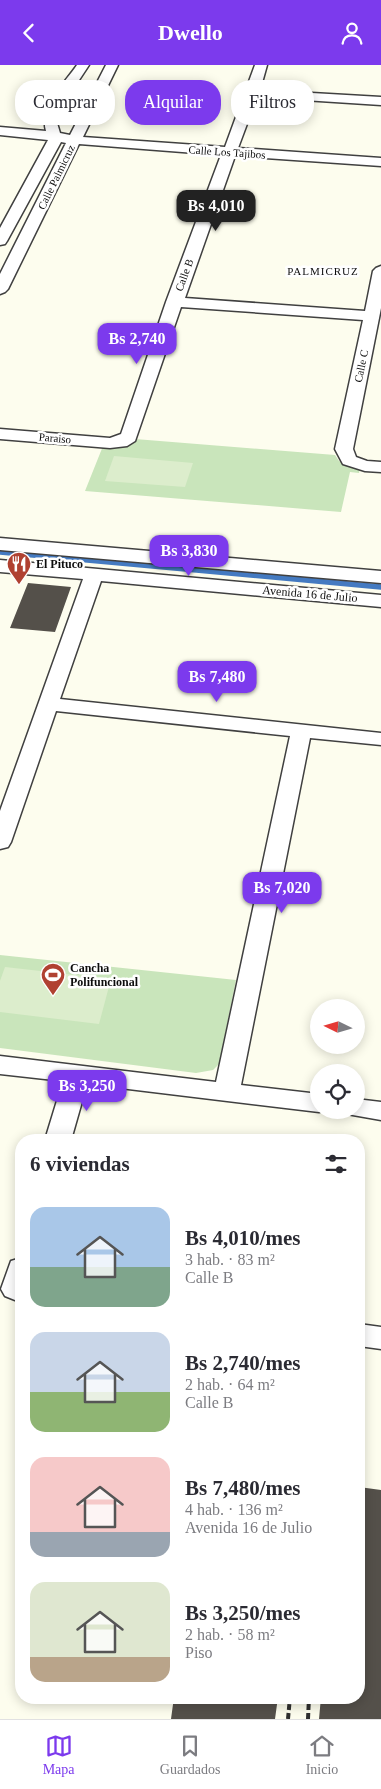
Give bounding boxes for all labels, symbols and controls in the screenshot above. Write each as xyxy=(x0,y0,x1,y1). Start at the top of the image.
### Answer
icon: back xyxy=(15,19,43,47)
icon: person xyxy=(338,19,366,47)
text: Dwello xyxy=(158,20,223,45)
chip: Comprar xyxy=(15,80,115,125)
chip: Alquilar xyxy=(125,80,221,125)
chip: Filtros xyxy=(231,80,314,125)
street label: Calle Palmicruz xyxy=(35,143,77,211)
street label: Calle Los Tajibos xyxy=(188,143,266,161)
pin: Bs 4,010 xyxy=(164,189,268,232)
text: Bs 4,010 xyxy=(188,197,244,214)
street label: Calle B xyxy=(173,257,195,293)
district label: PALMICRUZ xyxy=(287,265,359,277)
pin: Bs 2,740 xyxy=(85,323,189,365)
text: Bs 2,740 xyxy=(109,330,165,347)
street label: Calle C xyxy=(352,348,370,384)
street label: Paraiso xyxy=(38,431,72,445)
pin: Bs 3,830 xyxy=(137,535,241,577)
text: Bs 3,830 xyxy=(161,542,217,559)
restaurant icon: El Pituco xyxy=(6,551,32,585)
place label: El Pituco xyxy=(36,557,83,571)
street label: Avenida 16 de Julio xyxy=(262,583,358,605)
pin: Bs 7,480 xyxy=(165,661,269,703)
text: Bs 7,480 xyxy=(189,668,245,685)
pin: Bs 7,020 xyxy=(230,871,334,914)
text: Bs 7,020 xyxy=(254,879,310,896)
place label: Cancha Polifuncional xyxy=(70,961,139,989)
sports icon: Cancha Polifuncional xyxy=(40,962,66,996)
north arrow xyxy=(310,999,365,1054)
map controls xyxy=(310,999,365,1119)
button: locate xyxy=(310,1064,365,1119)
pin: Bs 3,250 xyxy=(35,1069,139,1112)
text: Bs 3,250 xyxy=(59,1077,115,1094)
icon: filters xyxy=(322,1150,350,1178)
text: 6 viviendas xyxy=(30,1152,130,1176)
text: Bs 4,010/mes xyxy=(185,1226,301,1250)
icon: home xyxy=(70,1227,130,1287)
text: 3 hab. · 83 m² xyxy=(185,1251,275,1268)
text: Calle B xyxy=(185,1269,233,1286)
text: Bs 2,740/mes xyxy=(185,1351,301,1375)
icon: home xyxy=(70,1352,130,1412)
text: 2 hab. · 64 m² xyxy=(185,1376,275,1393)
text: Calle B xyxy=(185,1394,233,1411)
text: Bs 7,480/mes xyxy=(185,1476,301,1500)
icon: home xyxy=(70,1477,130,1537)
text: 4 hab. · 136 m² xyxy=(185,1501,283,1518)
text: Avenida 16 de Julio xyxy=(185,1519,312,1536)
text: Bs 3,250/mes xyxy=(185,1601,301,1625)
icon: home xyxy=(70,1602,130,1662)
text: 2 hab. · 58 m² xyxy=(185,1626,275,1643)
text: Piso xyxy=(185,1644,213,1661)
tab: Mapa xyxy=(43,1732,75,1778)
tab: Guardados xyxy=(160,1732,220,1778)
tab: Inicio xyxy=(306,1732,338,1778)

